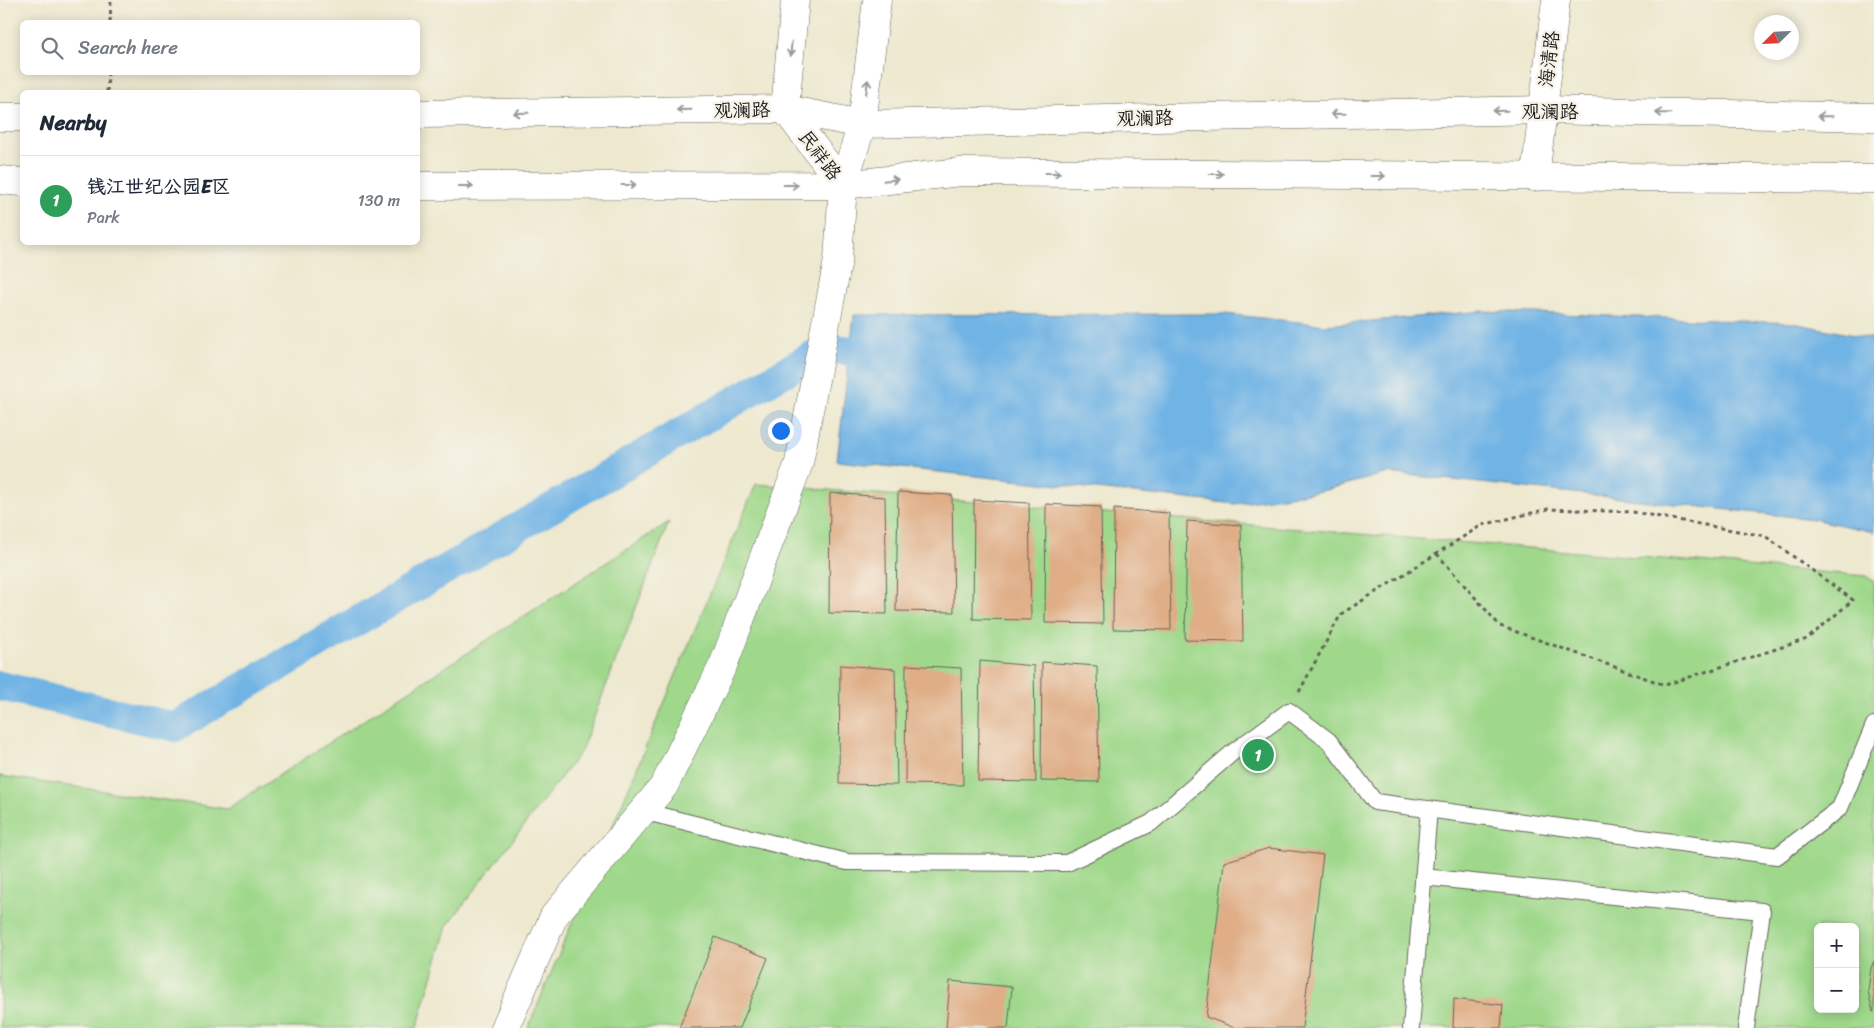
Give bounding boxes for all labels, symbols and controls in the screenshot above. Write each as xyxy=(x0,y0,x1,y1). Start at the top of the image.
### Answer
north arrow xyxy=(1754,15,1799,60)
search box xyxy=(20,20,420,75)
street label: 海清路 xyxy=(1529,29,1569,89)
text: Search here xyxy=(78,31,178,64)
icon: search xyxy=(38,34,66,62)
one-way arrow xyxy=(786,40,795,56)
one-way arrow xyxy=(862,80,872,96)
street label: 观澜路 xyxy=(713,93,771,127)
street label: 观澜路 xyxy=(1521,95,1579,128)
street label: 观澜路 xyxy=(1116,101,1174,135)
text: Nearby xyxy=(40,104,106,142)
one-way arrow xyxy=(676,106,692,115)
one-way arrow xyxy=(1493,106,1509,116)
one-way arrow xyxy=(514,108,530,118)
one-way arrow xyxy=(1655,108,1671,117)
one-way arrow xyxy=(1330,109,1346,119)
one-way arrow xyxy=(1818,111,1834,121)
street label: 民祥路 xyxy=(790,122,850,188)
one-way arrow xyxy=(1045,168,1061,178)
one-way arrow xyxy=(1208,169,1224,179)
text: 钱江世纪公园E区 xyxy=(87,170,231,203)
one-way arrow xyxy=(1370,171,1386,180)
one-way arrow xyxy=(883,175,899,185)
one-way arrow xyxy=(620,180,636,190)
one-way arrow xyxy=(782,180,799,190)
one-way arrow xyxy=(458,181,474,191)
text: 1 xyxy=(53,186,59,215)
text: 130 m xyxy=(358,186,400,215)
text: Park xyxy=(87,203,120,232)
your location xyxy=(768,418,794,444)
pin: 1 xyxy=(1242,736,1274,774)
map controls xyxy=(1814,923,1859,1013)
button: + xyxy=(1814,923,1859,968)
button: − xyxy=(1814,968,1859,1013)

